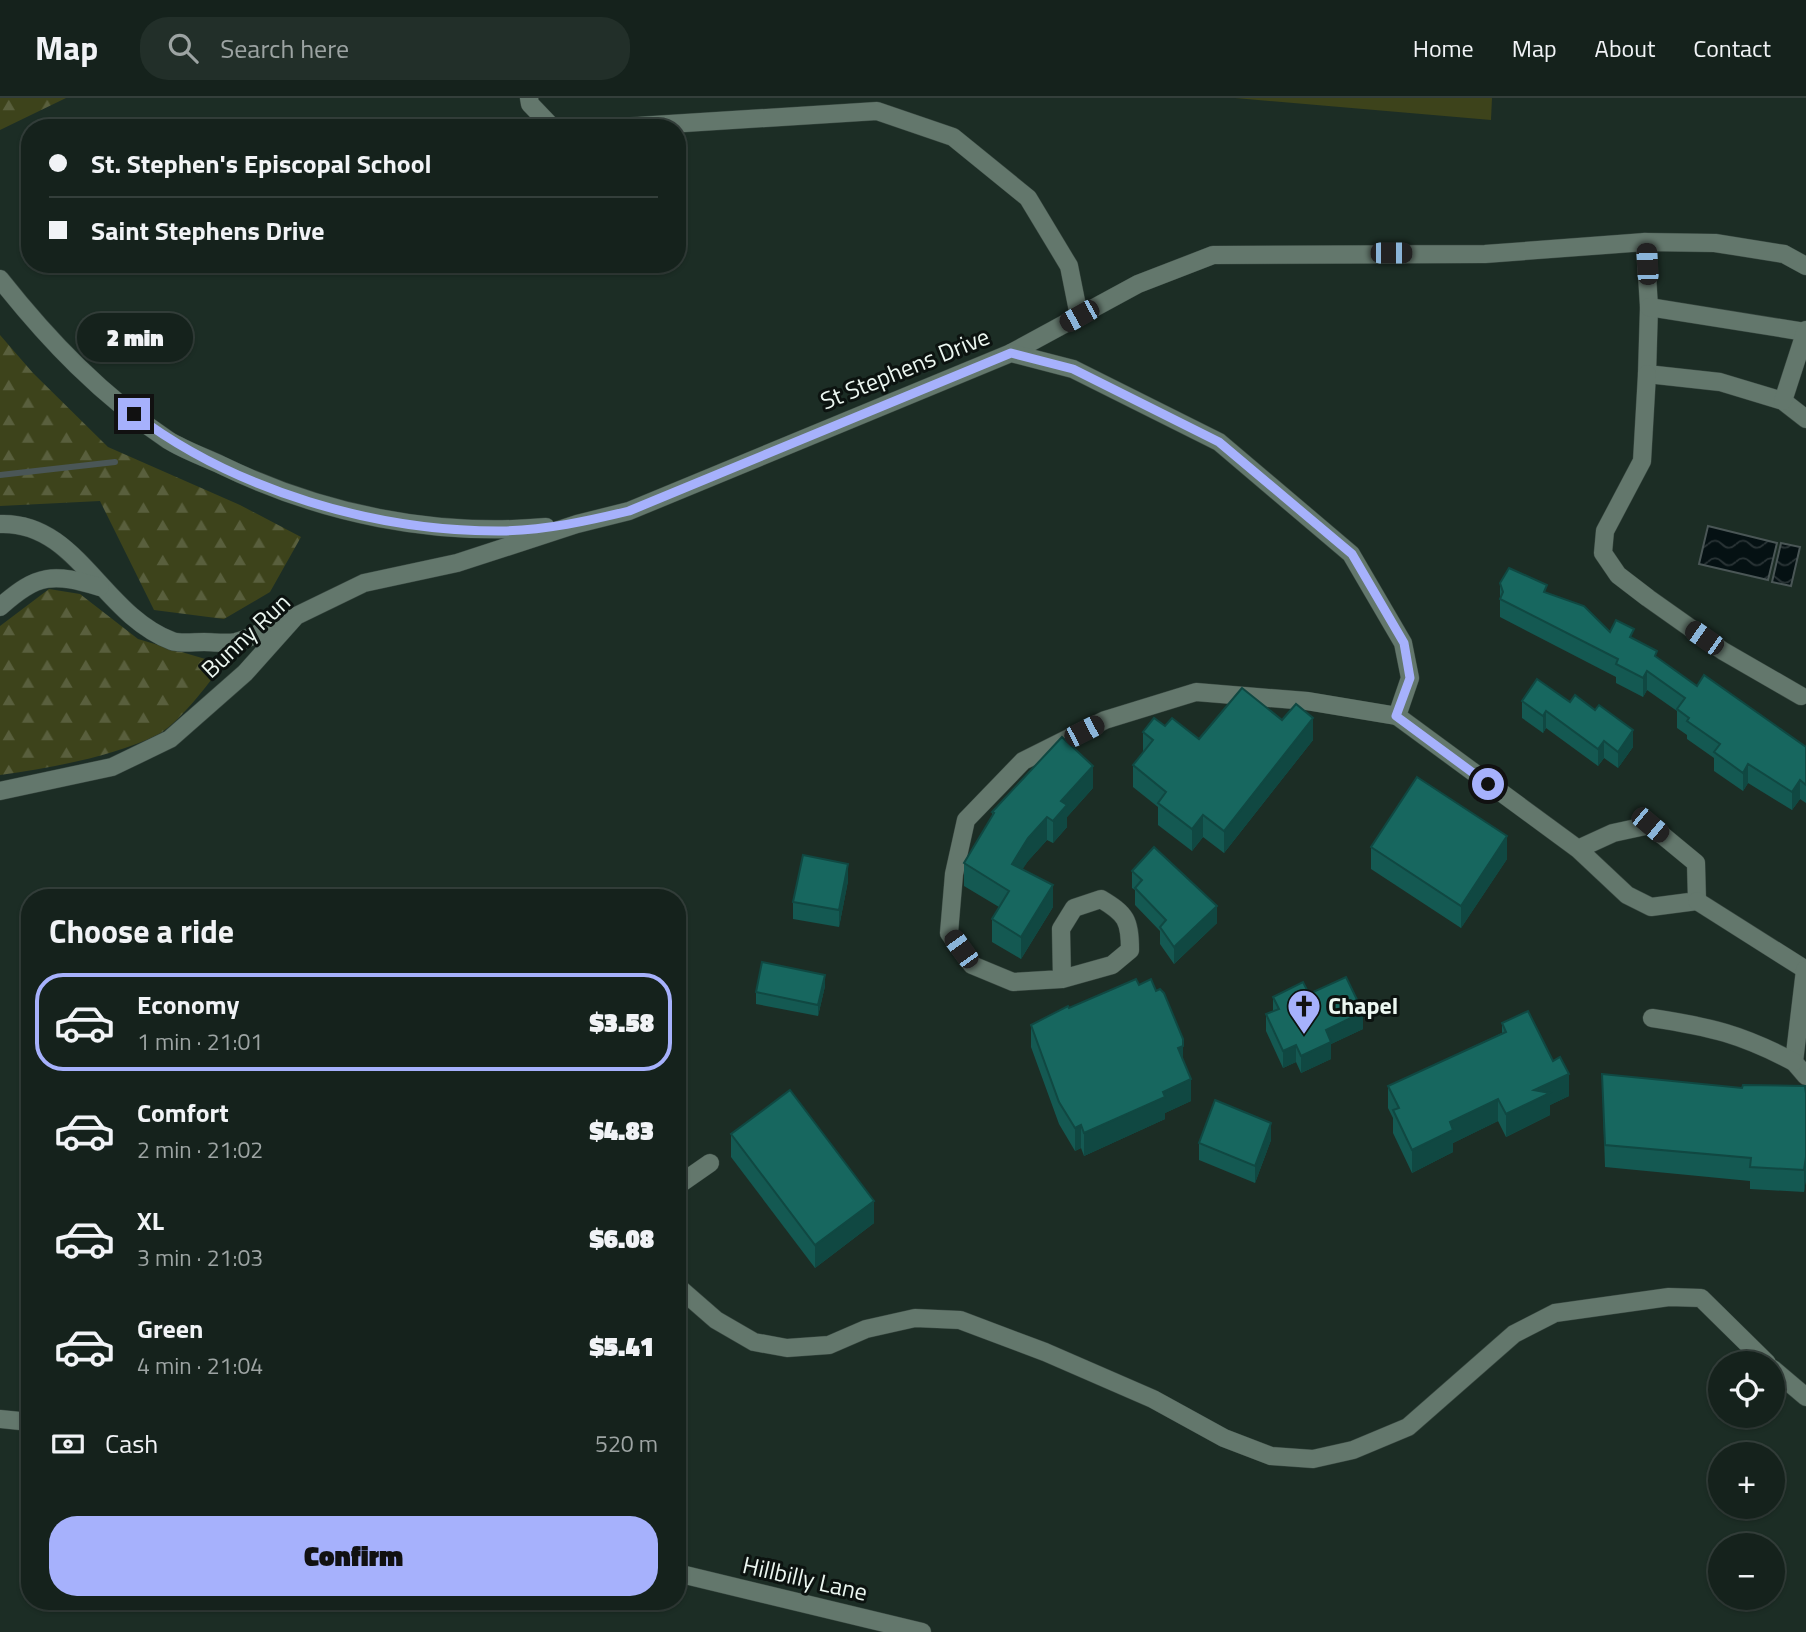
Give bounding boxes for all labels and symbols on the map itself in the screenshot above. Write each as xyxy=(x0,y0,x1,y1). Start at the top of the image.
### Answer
car xyxy=(1636,242,1659,286)
car xyxy=(1371,243,1413,264)
car xyxy=(1056,297,1103,335)
callout: 2 min xyxy=(76,313,192,362)
street label: St Stephens Drive xyxy=(815,318,994,418)
route end xyxy=(118,398,150,430)
street label: Bunny Run xyxy=(193,584,298,686)
car xyxy=(1681,617,1728,659)
car xyxy=(1061,712,1108,750)
route start xyxy=(1472,768,1504,800)
car xyxy=(1628,803,1673,847)
car xyxy=(941,926,982,972)
church icon: Chapel xyxy=(1285,987,1323,1036)
place label: Chapel xyxy=(1328,987,1398,1023)
street label: Hillbilly Lane xyxy=(739,1546,871,1610)

